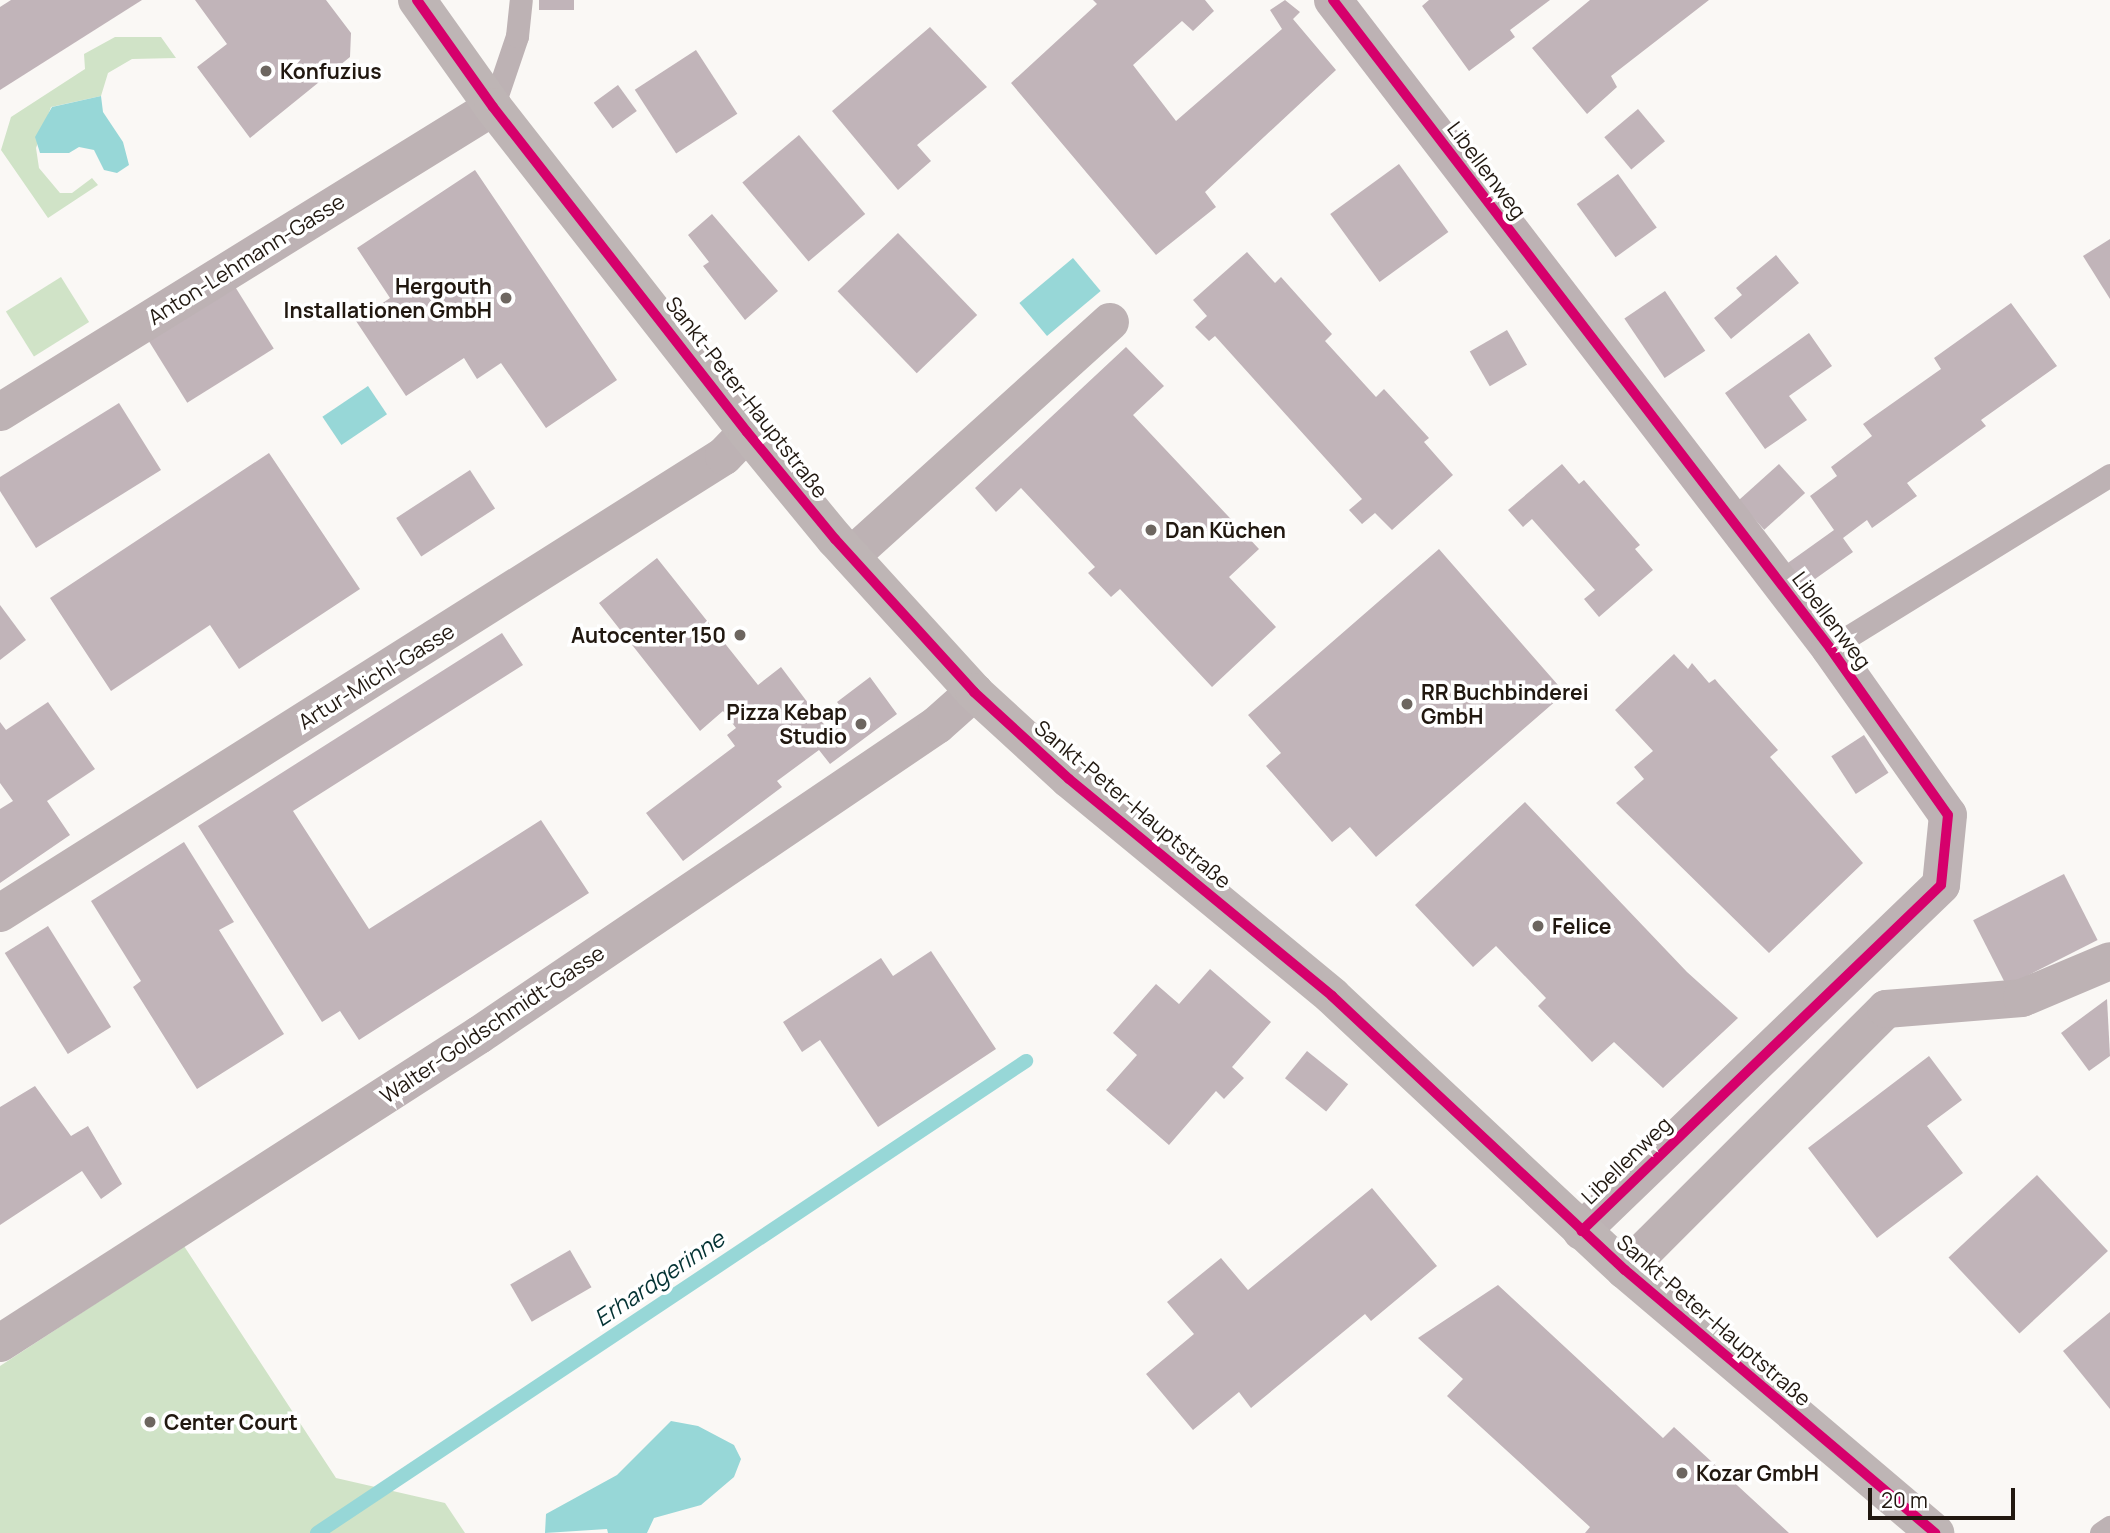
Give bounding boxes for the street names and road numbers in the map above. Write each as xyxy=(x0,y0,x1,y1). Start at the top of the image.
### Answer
street label: Libellenweg xyxy=(1442,117,1532,223)
street label: Anton-Lehmann-Gasse xyxy=(143,188,349,330)
street label: Sankt-Peter-Hauptstraße xyxy=(661,291,833,503)
street label: Libellenweg xyxy=(1787,567,1877,673)
street label: Artur-Michl-Gasse xyxy=(293,618,459,734)
street label: Sankt-Peter-Hauptstraße xyxy=(1030,714,1236,894)
street label: Walter-Goldschmidt-Gasse xyxy=(375,940,609,1108)
street label: Libellenweg xyxy=(1576,1111,1676,1209)
street label: Sankt-Peter-Hauptstraße xyxy=(1612,1229,1816,1411)

